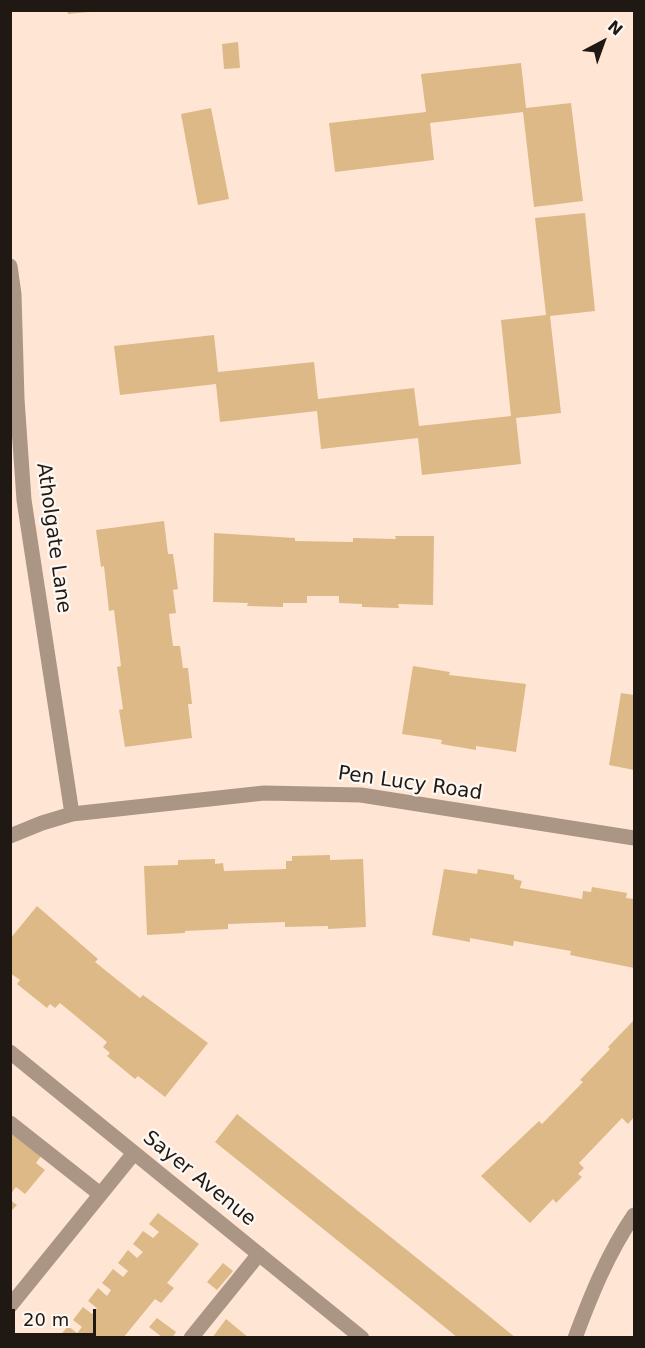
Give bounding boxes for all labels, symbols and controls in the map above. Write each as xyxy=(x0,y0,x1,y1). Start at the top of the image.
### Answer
north arrow xyxy=(573,12,633,72)
text: N xyxy=(604,16,626,40)
street label: Atholgate Lane xyxy=(31,461,75,615)
street label: Pen Lucy Road xyxy=(336,762,484,806)
street label: Sayer Avenue xyxy=(138,1126,260,1232)
scale bar xyxy=(15,1297,99,1335)
text: 20 m xyxy=(23,1309,69,1330)

